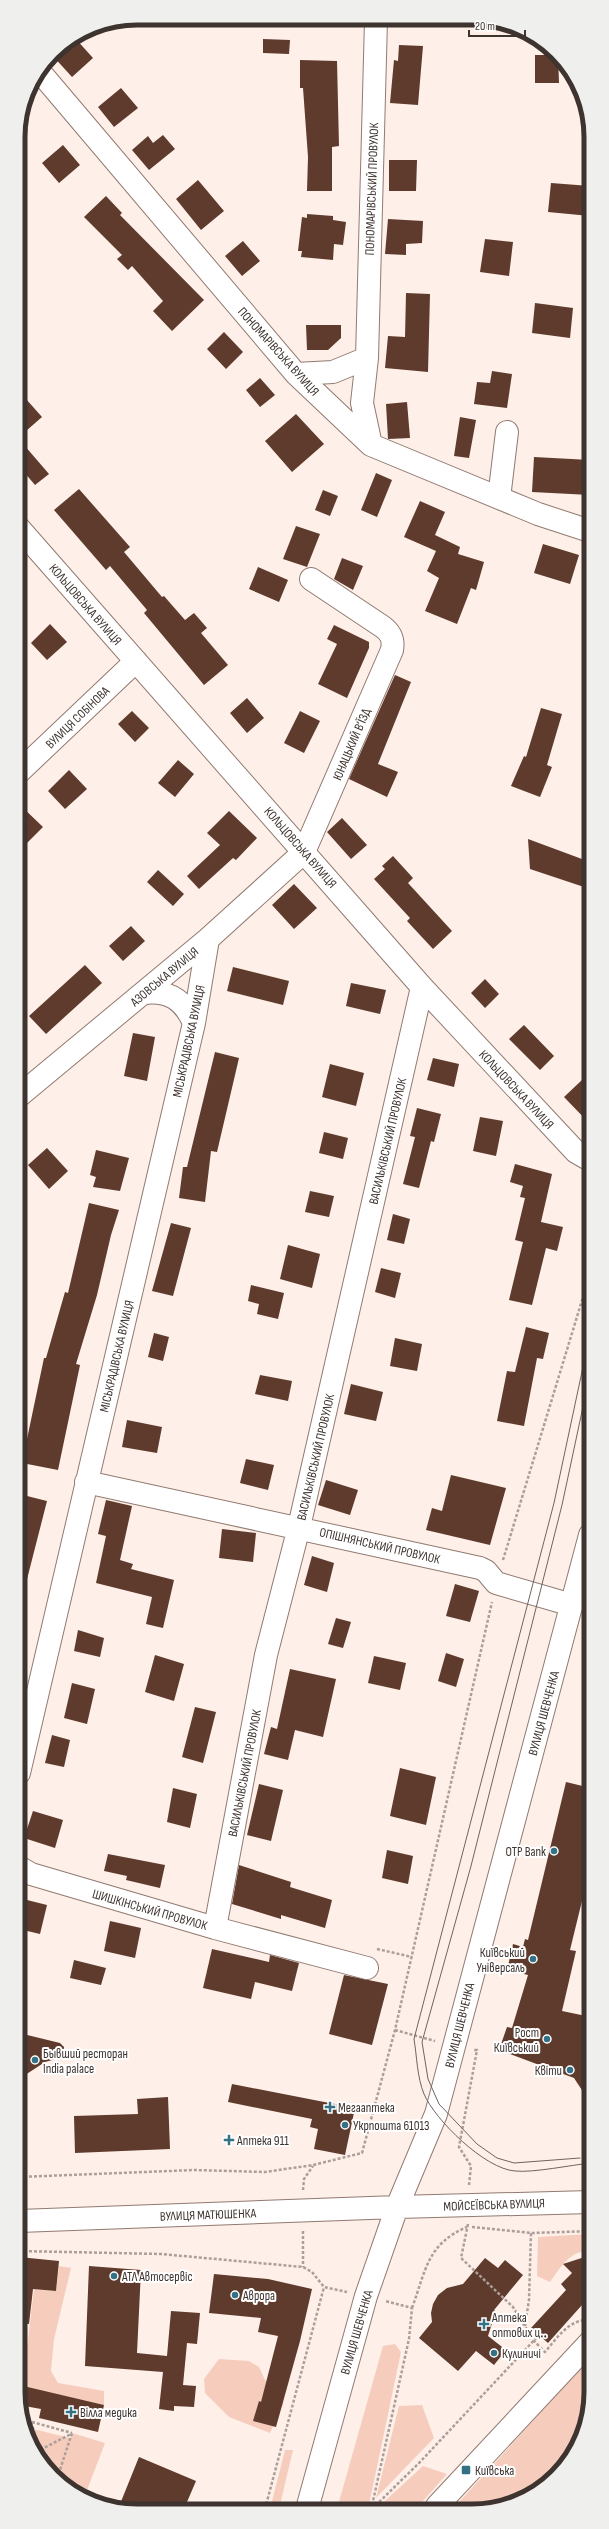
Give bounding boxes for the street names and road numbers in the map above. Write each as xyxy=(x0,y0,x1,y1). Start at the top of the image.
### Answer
street label: ПОНОМАРІВСЬКИЙ ПРОВУЛОК xyxy=(362,122,382,256)
street label: ПОНОМАРІВСЬКА ВУЛИЦЯ xyxy=(234,304,322,399)
street label: КОЛЬЦОВСЬКА ВУЛИЦЯ xyxy=(46,561,125,649)
street label: ВУЛИЦЯ СОБІНОВА xyxy=(42,683,113,752)
street label: ЮНАЦЬКИЙ В’ЇЗД xyxy=(330,705,375,783)
street label: КОЛЬЦОВСЬКА ВУЛИЦЯ xyxy=(261,804,340,892)
street label: АЗОВСЬКА ВУЛИЦЯ xyxy=(127,944,202,1011)
street label: МІСЬКРАДІВСЬКА ВУЛИЦЯ xyxy=(169,984,209,1099)
street label: КОЛЬЦОВСЬКА ВУЛИЦЯ xyxy=(475,1047,557,1133)
street label: ВАСИЛЬКІВСЬКИЙ ПРОВУЛОК xyxy=(366,1076,410,1206)
street label: МІСЬКРАДІВСЬКА ВУЛИЦЯ xyxy=(96,1299,138,1414)
street label: ВАСИЛЬКІВСЬКИЙ ПРОВУЛОК xyxy=(294,1392,338,1522)
street label: ОПІШНЯНСЬКИЙ ПРОВУЛОК xyxy=(318,1524,442,1568)
street label: ВУЛИЦЯ ШЕВЧЕНКА xyxy=(525,1669,563,1757)
street label: ВАСИЛЬКІВСЬКИЙ ПРОВУЛОК xyxy=(225,1708,265,1838)
street label: ШИШКІНСЬКИЙ ПРОВУЛОК xyxy=(90,1886,209,1934)
street label: ВУЛИЦЯ ШЕВЧЕНКА xyxy=(442,1981,478,2069)
street label: МОЙСЕЇВСЬКА ВУЛИЦЯ xyxy=(443,2195,545,2215)
street label: ВУЛИЦЯ МАТЮШЕНКА xyxy=(160,2205,257,2225)
street label: ВУЛИЦЯ ШЕВЧЕНКА xyxy=(337,2288,377,2376)

